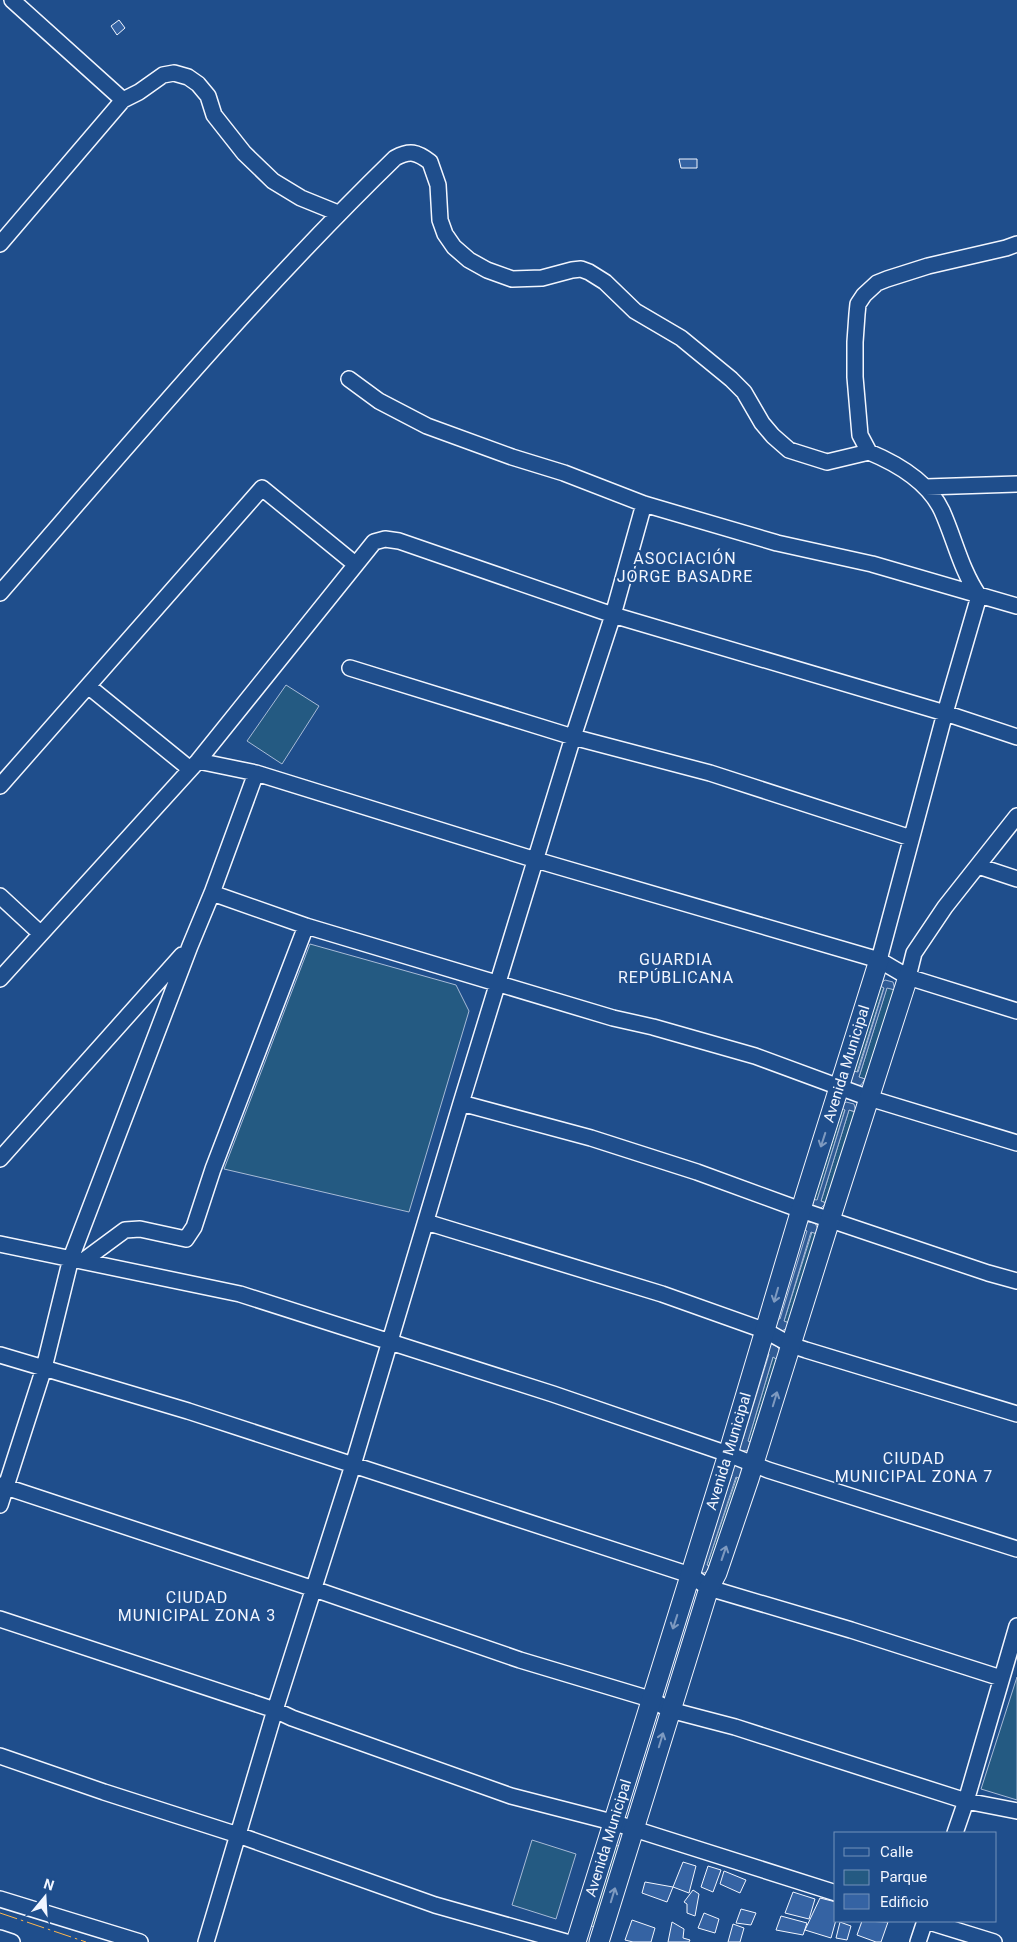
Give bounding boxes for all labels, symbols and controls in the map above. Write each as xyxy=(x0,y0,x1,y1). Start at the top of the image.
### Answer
district label: ASOCIACIÓN JORGE BASADRE xyxy=(617,548,753,586)
district label: GUARDIA REPÚBLICANA xyxy=(618,950,734,987)
street label: Avenida Municipal xyxy=(820,1003,873,1125)
one-way arrow xyxy=(818,1131,827,1147)
one-way arrow xyxy=(771,1287,781,1303)
street label: Avenida Municipal xyxy=(702,1390,755,1512)
one-way arrow xyxy=(770,1391,780,1407)
district label: CIUDAD MUNICIPAL ZONA 7 xyxy=(835,1449,993,1486)
one-way arrow xyxy=(720,1546,729,1561)
district label: CIUDAD MUNICIPAL ZONA 3 xyxy=(118,1588,276,1625)
one-way arrow xyxy=(670,1613,679,1629)
one-way arrow xyxy=(657,1733,666,1748)
street label: Avenida Municipal xyxy=(582,1777,635,1899)
legend xyxy=(834,1832,997,1922)
text: Calle xyxy=(880,1843,913,1861)
text: Parque xyxy=(880,1868,927,1886)
north arrow xyxy=(20,1872,70,1922)
text: N xyxy=(42,1875,56,1894)
one-way arrow xyxy=(609,1888,619,1904)
text: Edificio xyxy=(880,1893,929,1911)

